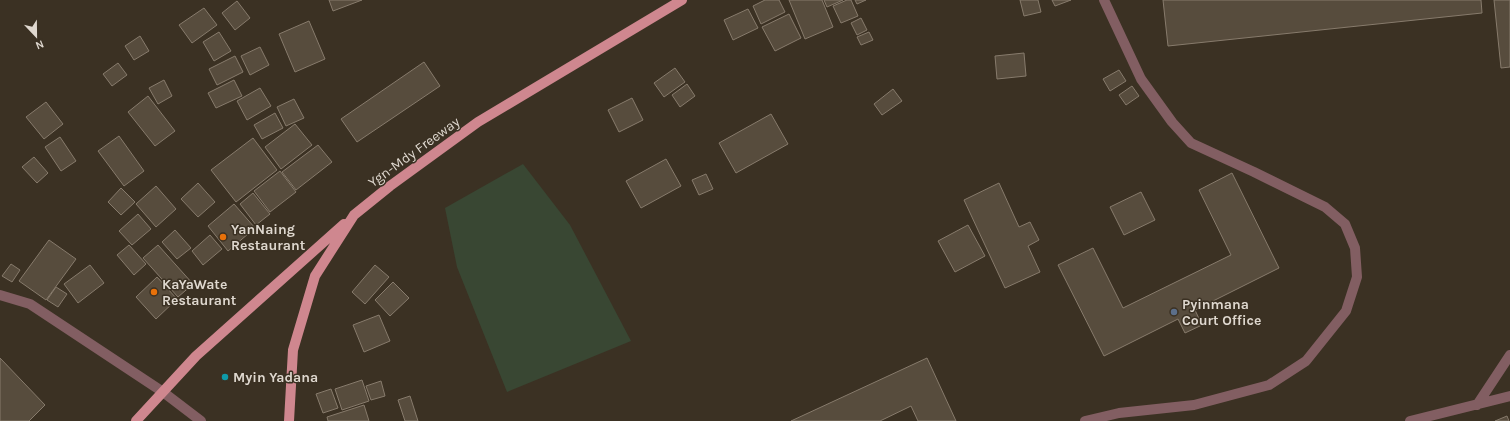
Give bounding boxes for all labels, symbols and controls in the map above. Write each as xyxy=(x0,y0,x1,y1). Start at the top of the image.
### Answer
north arrow xyxy=(16,16,56,56)
text: N xyxy=(33,37,46,52)
street label: Ygn-Mdy Freeway xyxy=(365,113,463,191)
place label: YanNaing Restaurant xyxy=(231,221,306,254)
marker: YanNaing Restaurant xyxy=(218,232,228,242)
place label: KaYaWate Restaurant xyxy=(162,276,237,309)
marker: KaYaWate Restaurant xyxy=(149,287,159,297)
place label: Pyinmana Court Office xyxy=(1182,296,1261,329)
marker: Pyinmana Court Office xyxy=(1169,307,1179,317)
place label: Myin Yadana xyxy=(233,369,318,386)
marker: Myin Yadana xyxy=(220,372,230,382)

